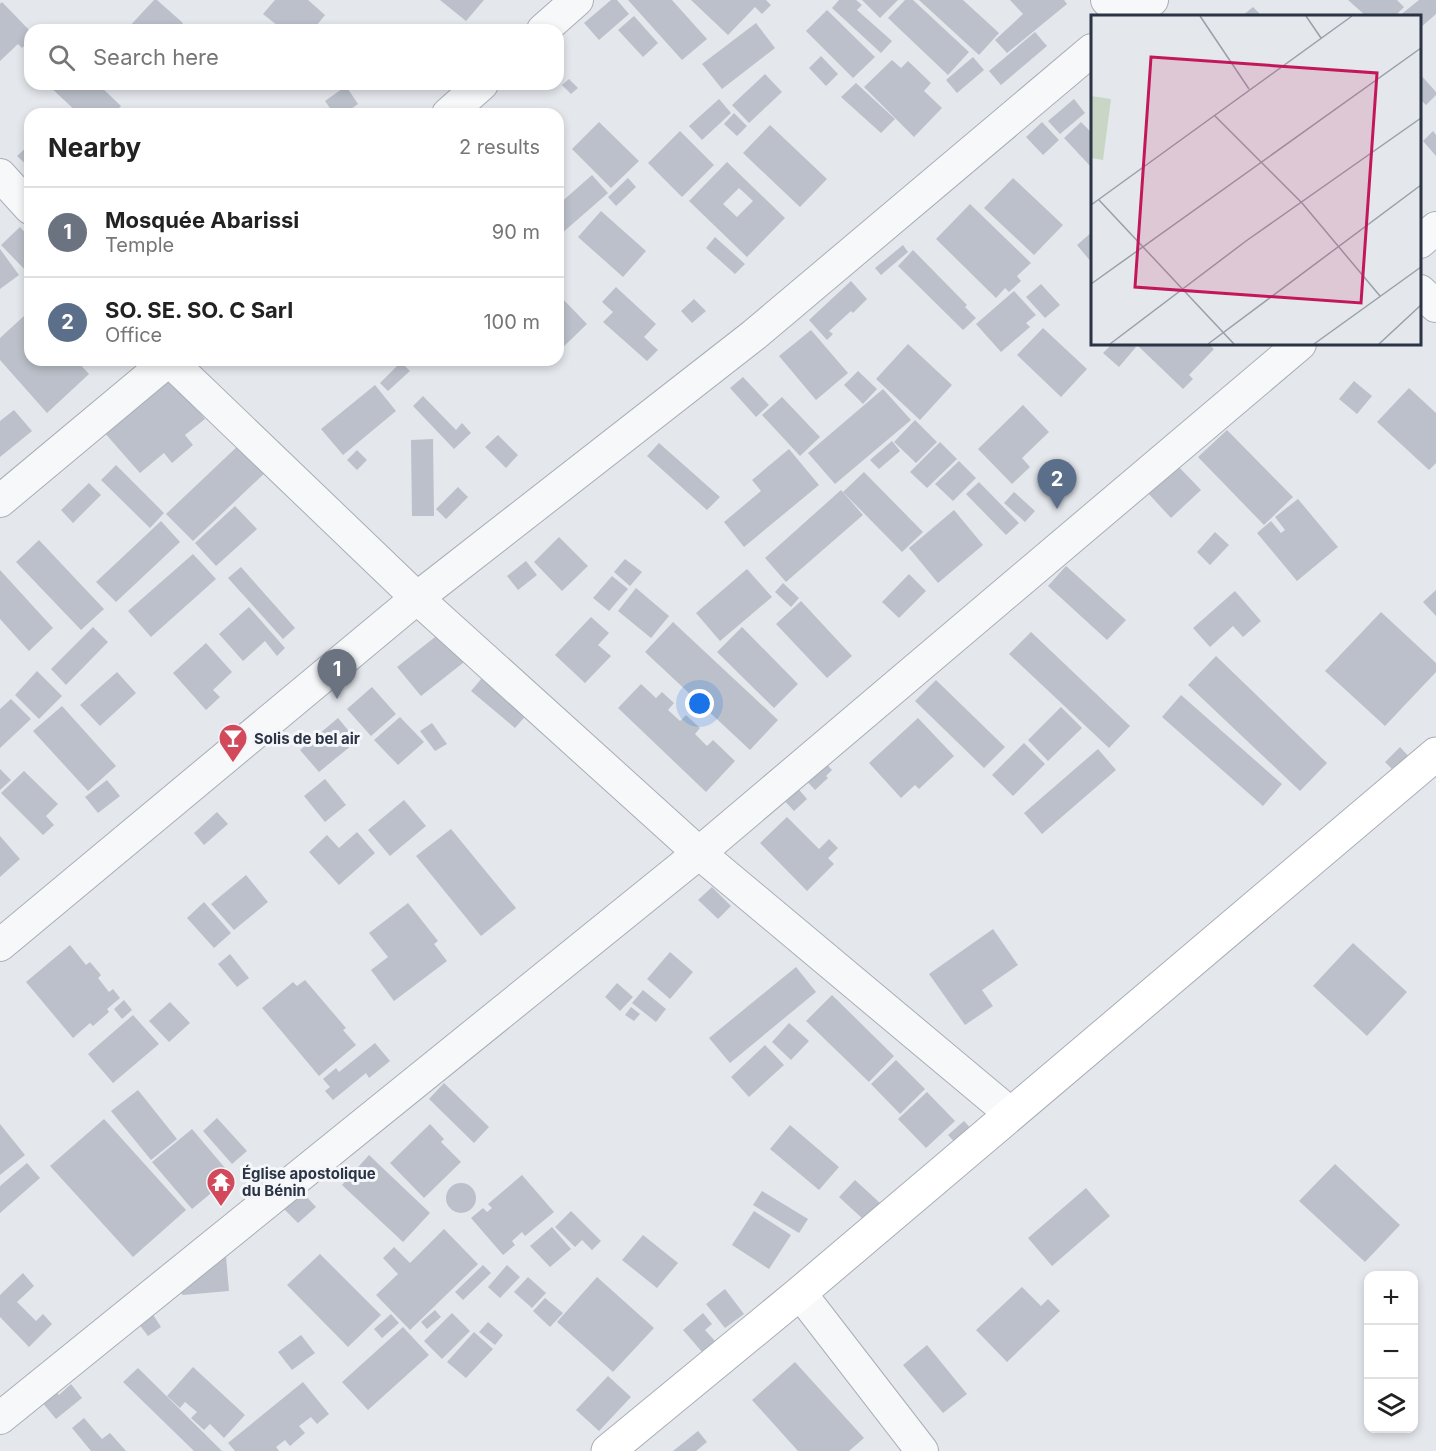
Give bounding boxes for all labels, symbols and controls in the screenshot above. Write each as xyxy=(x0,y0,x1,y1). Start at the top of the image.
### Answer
inset map xyxy=(1091,15,1421,345)
search box xyxy=(24,24,564,90)
icon: search xyxy=(45,41,78,74)
text: Search here xyxy=(93,44,219,70)
text: Nearby xyxy=(48,132,141,163)
text: 2 results xyxy=(459,135,540,159)
text: Mosquée Abarissi xyxy=(105,207,299,233)
text: 1 xyxy=(63,220,72,244)
text: 90 m xyxy=(492,220,540,244)
text: Temple xyxy=(105,233,174,257)
text: SO. SE. SO. C Sarl xyxy=(105,297,293,323)
text: 2 xyxy=(61,310,74,334)
text: 100 m xyxy=(483,310,540,334)
text: Office xyxy=(105,323,162,347)
pin: 2 xyxy=(1038,460,1076,509)
pin: 1 xyxy=(318,650,356,699)
your location xyxy=(685,689,714,718)
bar icon: Solis de bel air xyxy=(217,722,249,764)
place label: Solis de bel air xyxy=(254,729,360,748)
place label: Église apostolique du Bénin xyxy=(242,1164,376,1200)
temple icon: Église apostolique du Bénin xyxy=(205,1166,237,1208)
map controls xyxy=(1364,1271,1418,1433)
button: + xyxy=(1364,1271,1418,1325)
button: − xyxy=(1364,1325,1418,1379)
button: layers xyxy=(1364,1379,1418,1433)

